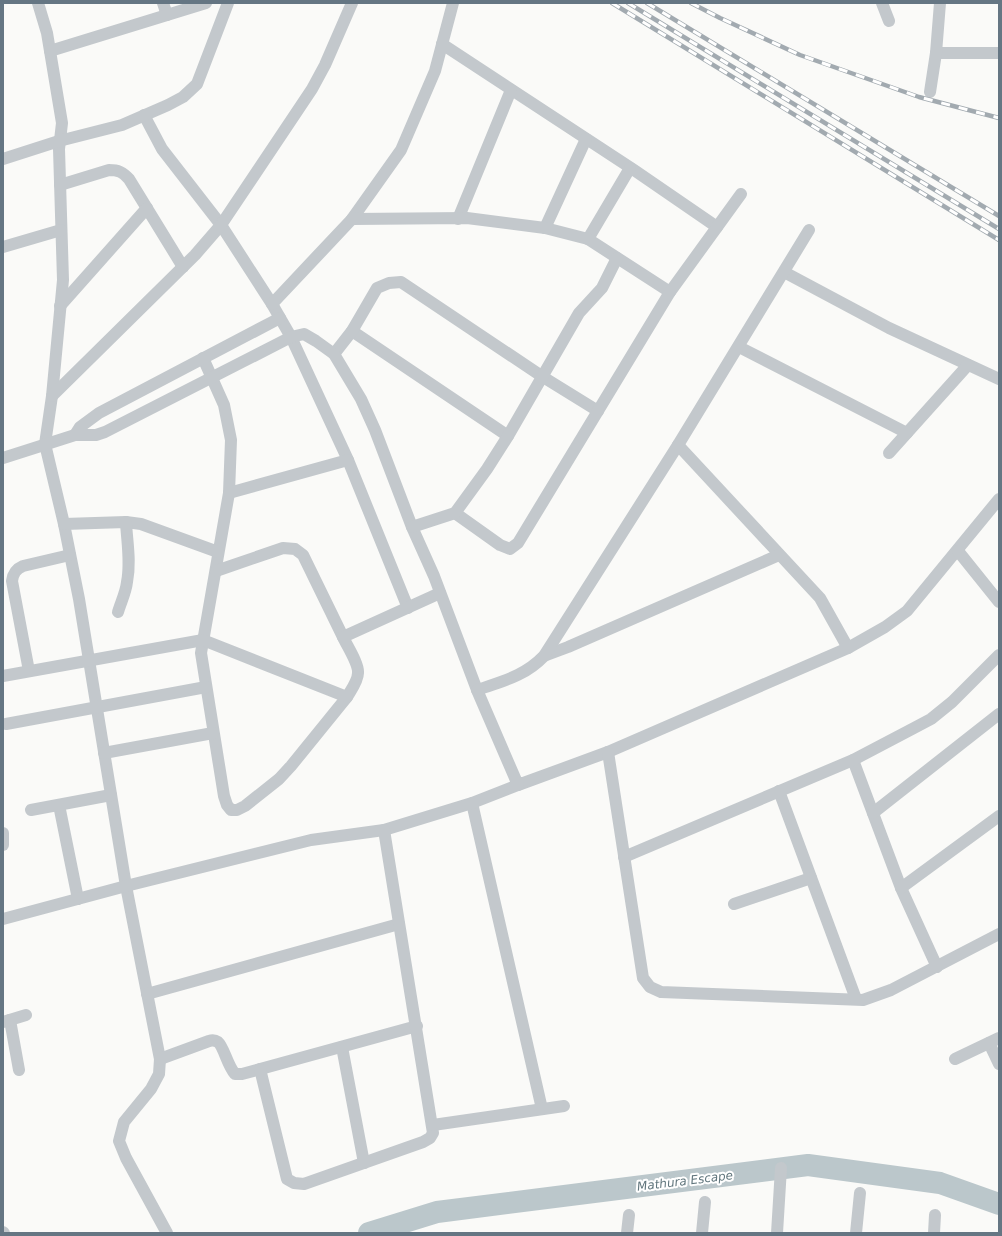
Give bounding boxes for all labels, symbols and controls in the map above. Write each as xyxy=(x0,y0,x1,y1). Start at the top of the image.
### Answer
water label: Mathura Escape xyxy=(636,1168,734,1194)

